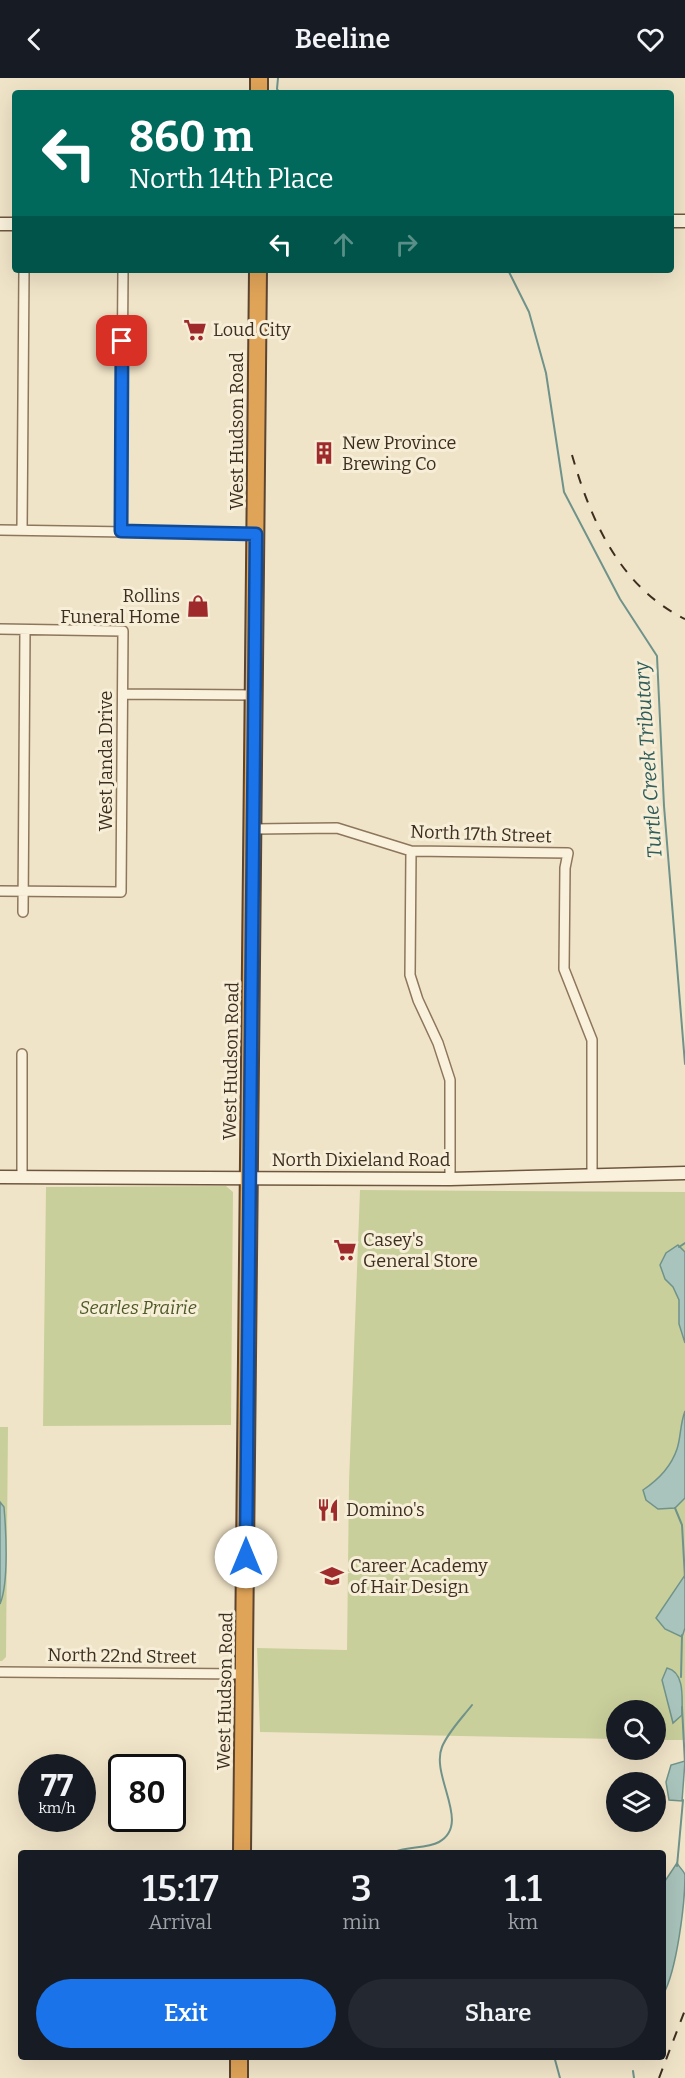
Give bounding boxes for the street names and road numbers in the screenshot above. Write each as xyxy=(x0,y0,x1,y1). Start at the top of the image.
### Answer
street label: West Hudson Road xyxy=(226,352,248,510)
street label: West Janda Drive xyxy=(95,691,117,831)
street label: North 17th Street xyxy=(410,821,553,847)
street label: West Hudson Road xyxy=(219,981,243,1140)
street label: North Dixieland Road xyxy=(272,1149,451,1171)
street label: West Hudson Road xyxy=(213,1611,237,1770)
street label: North 22nd Street xyxy=(47,1644,197,1668)

